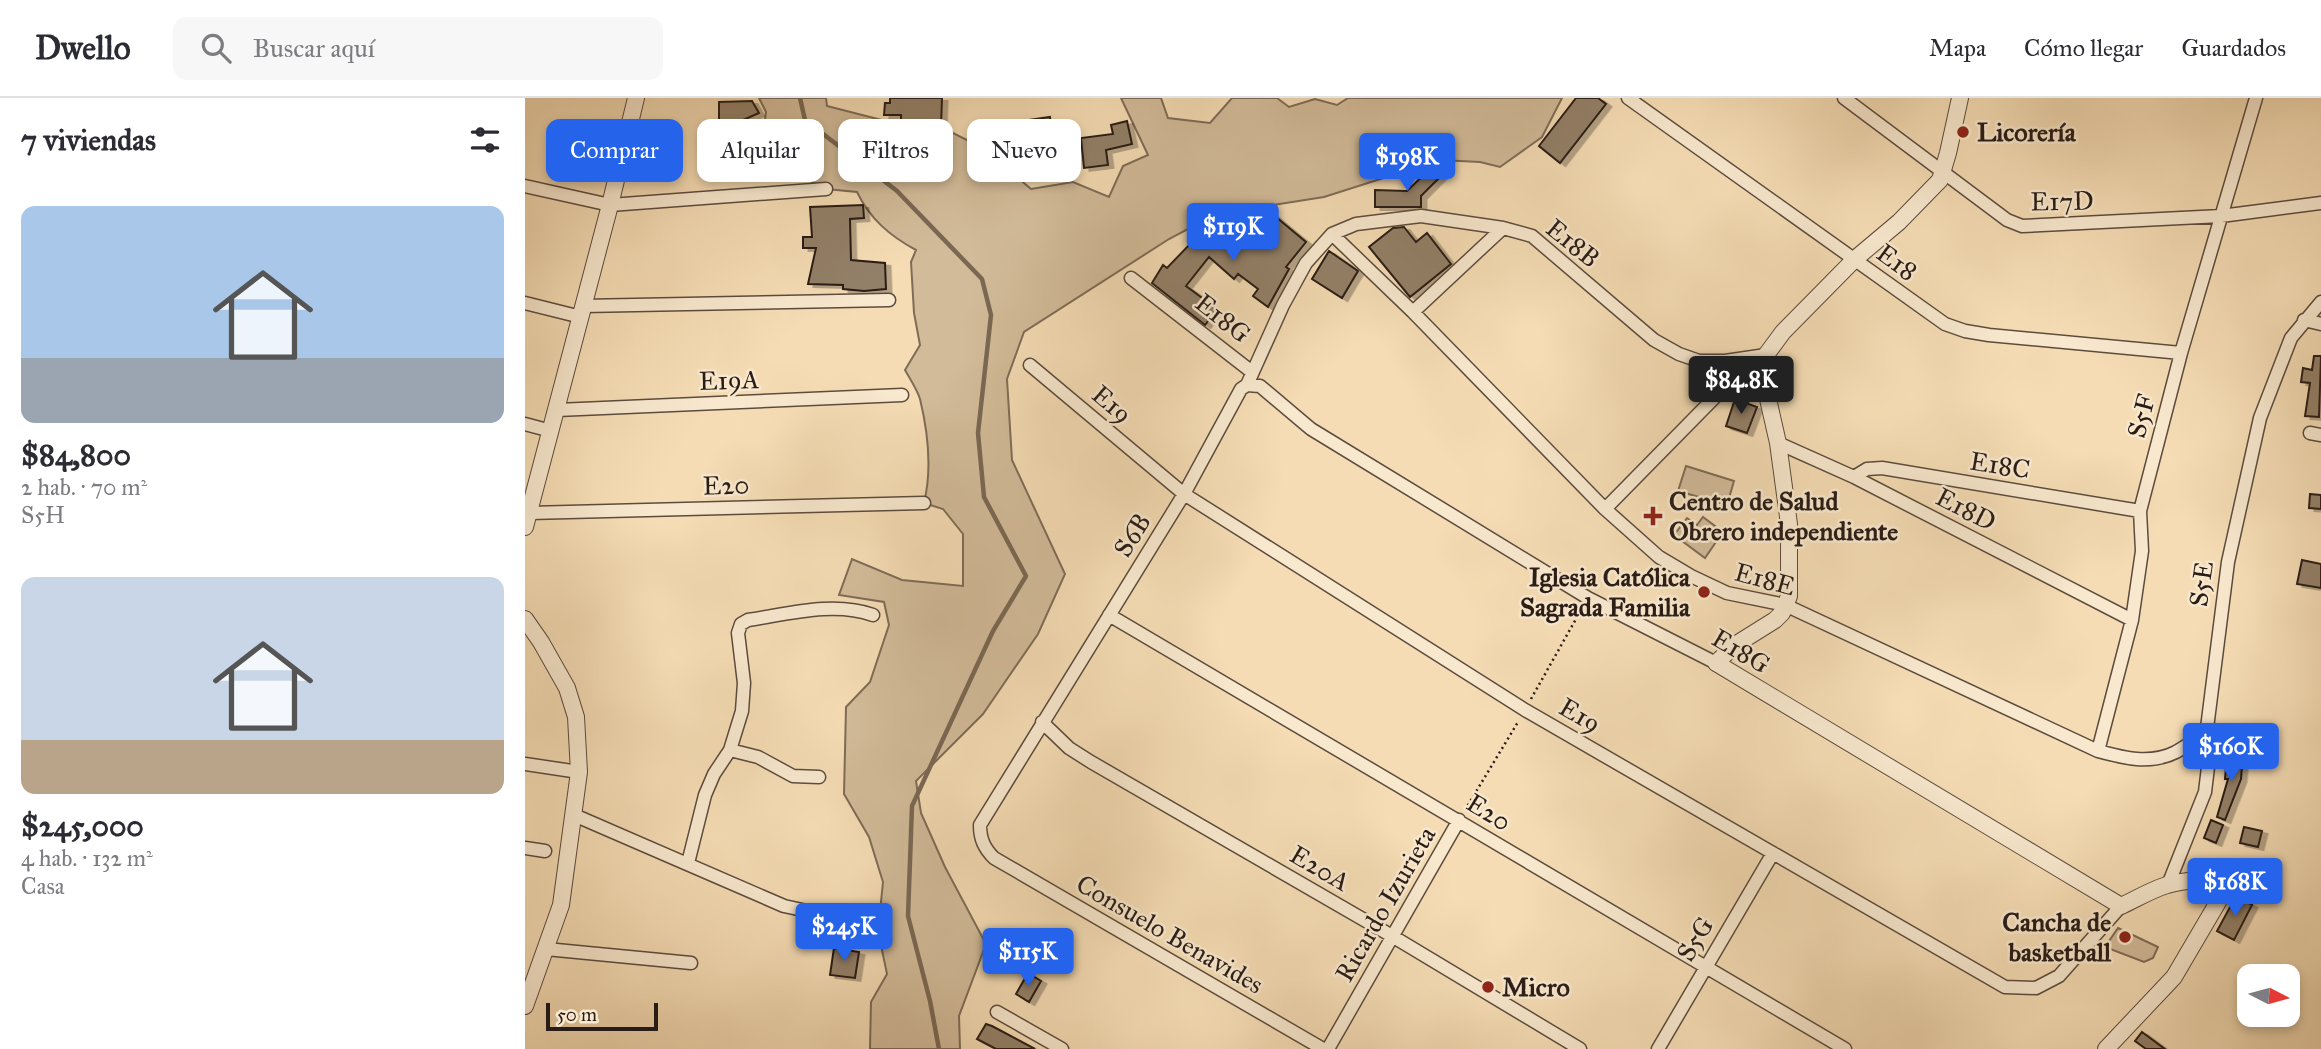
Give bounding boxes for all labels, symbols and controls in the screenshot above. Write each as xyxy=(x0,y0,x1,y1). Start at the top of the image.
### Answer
search box xyxy=(173,17,663,80)
text: Dwello xyxy=(35,28,131,68)
icon: search xyxy=(197,29,235,67)
text: Buscar aquí xyxy=(253,32,375,64)
text: Mapa xyxy=(1929,33,1986,63)
text: Cómo llegar xyxy=(2024,33,2143,63)
text: Guardados xyxy=(2181,33,2286,63)
place label: Licorería xyxy=(1977,116,2077,148)
chip: Comprar xyxy=(546,119,683,182)
chip: Alquilar xyxy=(697,119,824,182)
chip: Filtros xyxy=(838,119,953,182)
chip: Nuevo xyxy=(967,119,1081,182)
icon: filters xyxy=(466,121,504,159)
text: 7 viviendas xyxy=(21,122,156,158)
marker: Licorería xyxy=(1955,124,1971,140)
pin: $198K xyxy=(1358,134,1456,193)
text: $198K xyxy=(1375,142,1439,170)
street label: E17D xyxy=(2030,184,2094,218)
pin: $119K xyxy=(1184,204,1282,263)
text: $119K xyxy=(1203,212,1263,240)
street label: E18B xyxy=(1540,212,1606,274)
street label: E18 xyxy=(1870,236,1924,288)
icon: home xyxy=(200,252,326,378)
street label: E18G xyxy=(1189,286,1257,350)
pin: $84.8K xyxy=(1684,356,1798,416)
street label: E19A xyxy=(698,363,760,397)
text: $84.8K xyxy=(1705,365,1777,393)
street label: E19 xyxy=(1085,378,1139,430)
street label: S5F xyxy=(2120,391,2162,441)
text: $84,800 xyxy=(21,437,131,473)
street label: E18C xyxy=(1968,444,2032,486)
street label: E20 xyxy=(702,468,750,502)
text: 2 hab. · 70 m² xyxy=(21,473,147,501)
street label: E18D xyxy=(1931,480,2001,538)
place label: Centro de Salud Obrero independiente xyxy=(1669,485,1898,547)
text: S5H xyxy=(21,501,65,529)
marker: Centro de Salud Obrero independiente xyxy=(1643,506,1663,526)
street label: S6B xyxy=(1106,507,1158,563)
street label: E18E xyxy=(1731,556,1799,602)
street label: S5E xyxy=(2182,559,2220,609)
place label: Iglesia Católica Sagrada Familia xyxy=(1520,561,1691,624)
marker: Iglesia Católica Sagrada Familia xyxy=(1696,584,1712,600)
street label: E18G xyxy=(1706,622,1776,680)
icon: home xyxy=(200,623,326,749)
street label: E19 xyxy=(1554,690,1606,740)
pin: $160K xyxy=(2182,724,2280,783)
text: $160K xyxy=(2199,732,2263,760)
street label: E20 xyxy=(1461,786,1517,838)
text: $245,000 xyxy=(21,808,144,844)
street label: Ricardo Izurieta xyxy=(1328,821,1442,987)
street label: E20A xyxy=(1284,838,1356,898)
text: 4 hab. · 132 m² xyxy=(21,844,153,872)
pin: $168K xyxy=(2186,858,2284,918)
street label: Consuelo Benavides xyxy=(1071,867,1269,1001)
text: $168K xyxy=(2203,867,2267,895)
text: Casa xyxy=(21,872,65,900)
pin: $245K xyxy=(795,904,893,963)
place label: Cancha de basketball xyxy=(2002,906,2112,968)
street label: S5G xyxy=(1669,911,1721,967)
text: $245K xyxy=(812,912,876,940)
pin: $115K xyxy=(979,928,1077,988)
marker: Cancha de basketball xyxy=(2117,929,2133,945)
text: $115K xyxy=(999,937,1057,965)
north arrow xyxy=(2237,964,2299,1027)
map controls xyxy=(2237,964,2300,1027)
place label: Micro xyxy=(1502,971,1570,1003)
marker: Micro xyxy=(1480,979,1496,995)
scale bar xyxy=(546,1000,658,1032)
text: 50 m xyxy=(557,1003,597,1026)

